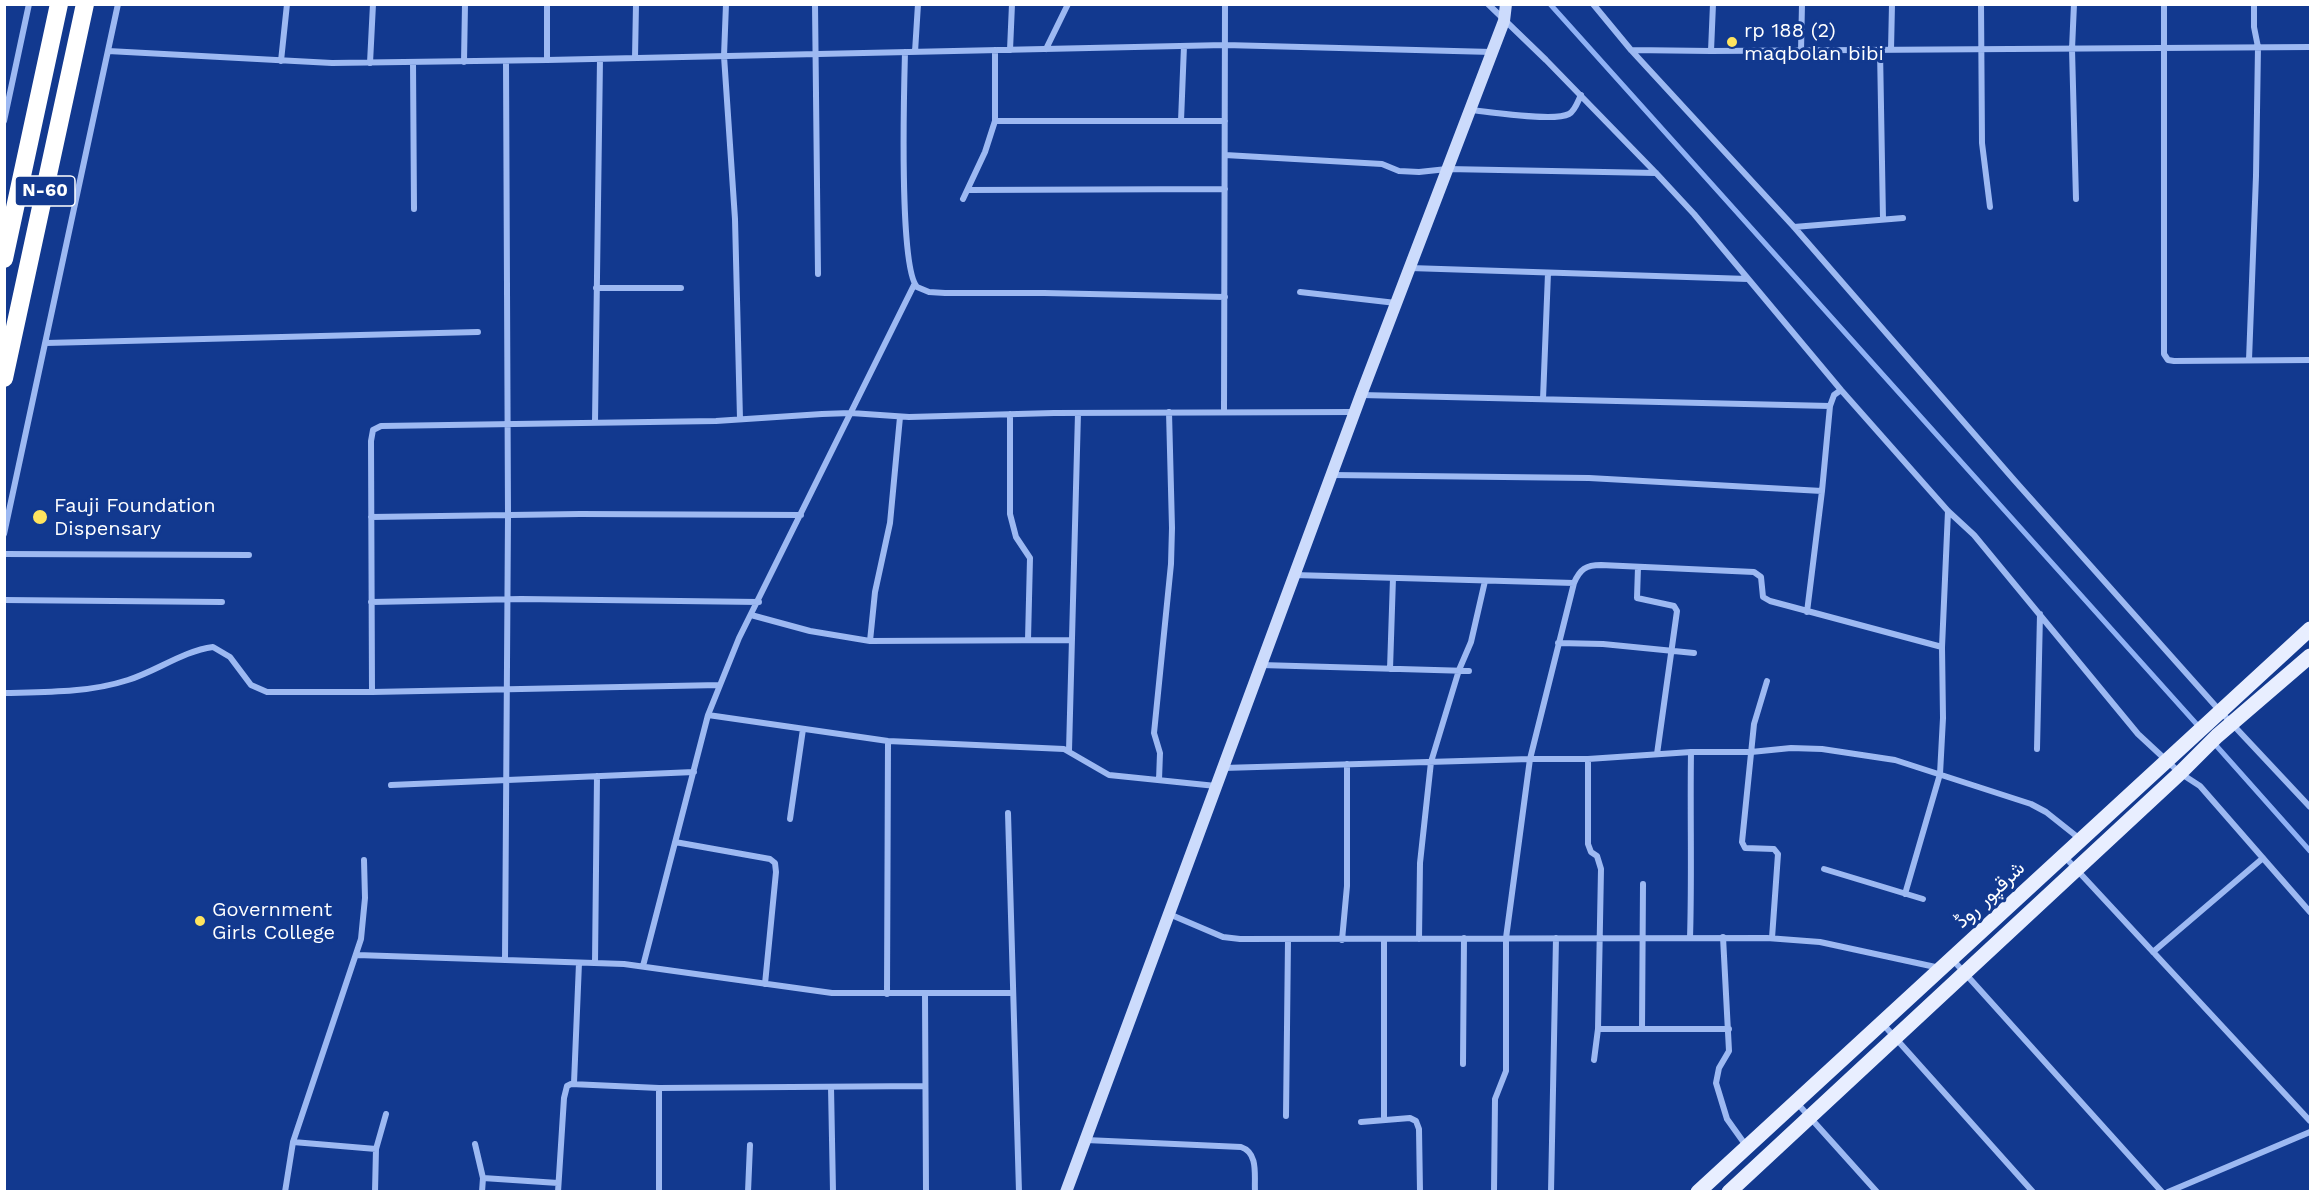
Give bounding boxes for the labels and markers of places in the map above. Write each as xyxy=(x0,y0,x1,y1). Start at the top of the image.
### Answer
place label: rp 188 (2) maqbolan bibi xyxy=(1744,19,1884,66)
marker: rp 188 (2) maqbolan bibi xyxy=(1725,35,1739,49)
place label: Fauji Foundation Dispensary xyxy=(54,494,216,541)
marker: Fauji Foundation Dispensary xyxy=(31,508,49,526)
place label: Government Girls College xyxy=(212,898,335,945)
marker: Government Girls College xyxy=(193,914,207,928)

